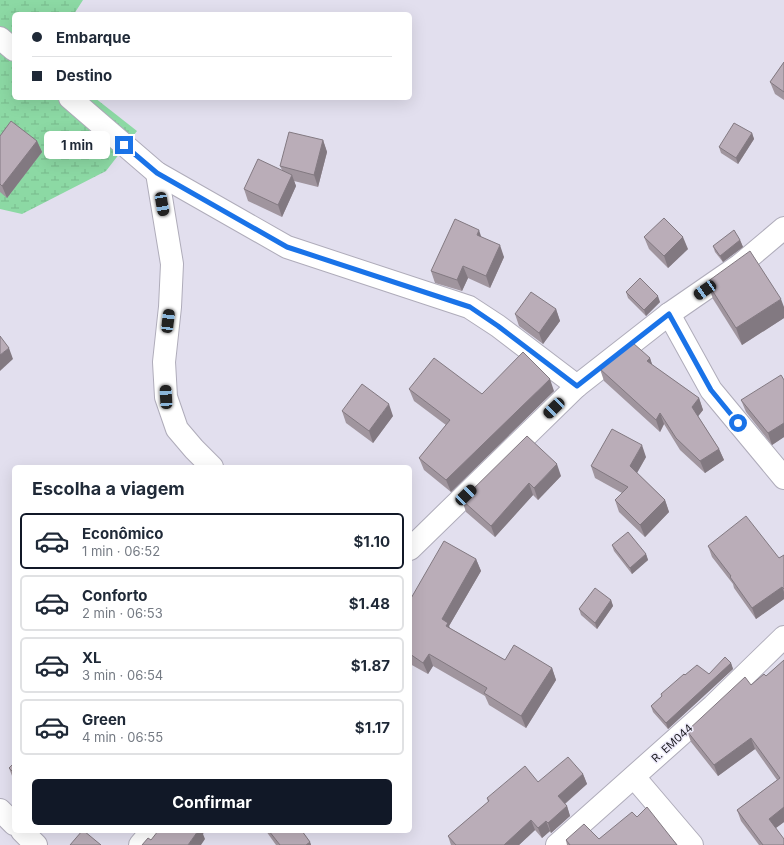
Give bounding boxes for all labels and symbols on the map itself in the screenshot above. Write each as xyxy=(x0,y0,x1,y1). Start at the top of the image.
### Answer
callout: 1 min xyxy=(44,131,110,159)
route end xyxy=(115,136,133,154)
car xyxy=(154,191,170,217)
car xyxy=(692,278,718,302)
car xyxy=(161,308,175,334)
car xyxy=(159,385,173,409)
car xyxy=(541,395,567,421)
route start xyxy=(729,414,747,432)
car xyxy=(453,482,479,508)
street label: R. EM044 xyxy=(648,721,696,765)

